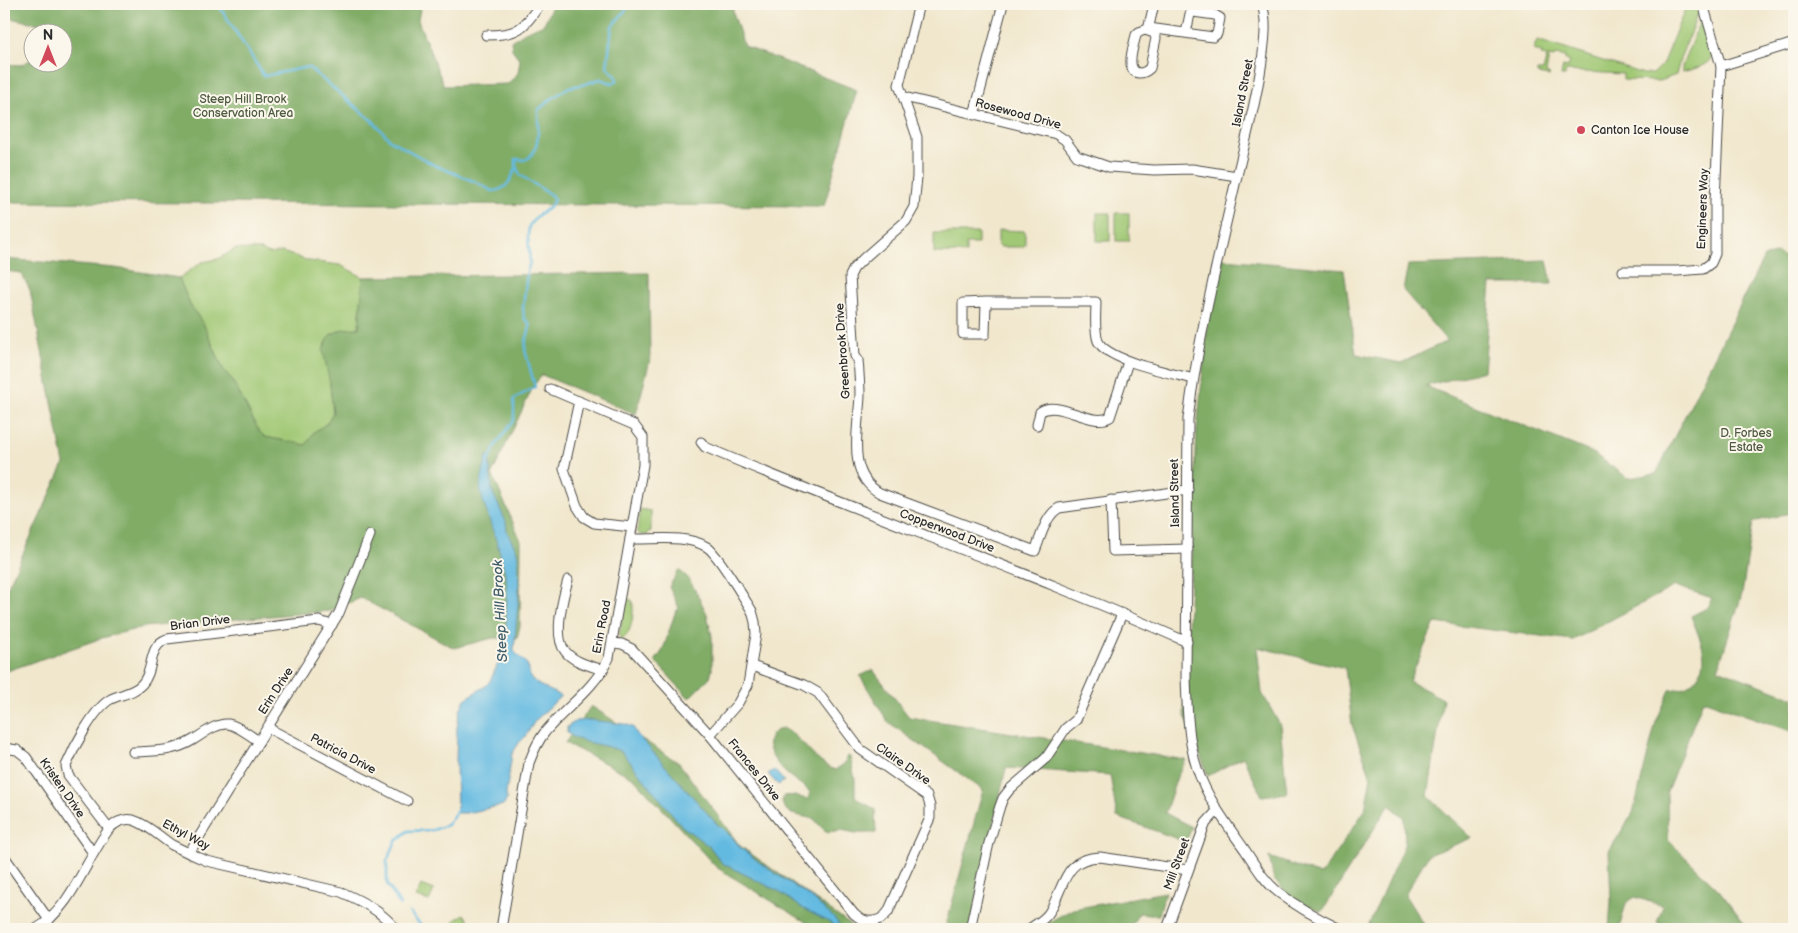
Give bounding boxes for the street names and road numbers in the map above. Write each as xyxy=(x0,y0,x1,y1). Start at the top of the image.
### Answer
street label: Island Street xyxy=(1229,58,1257,128)
street label: Rosewood Drive xyxy=(973,95,1063,133)
street label: Engineers Way xyxy=(1694,168,1712,250)
street label: Greenbrook Drive xyxy=(832,303,854,399)
street label: Island Street xyxy=(1167,458,1183,527)
street label: Copperwood Drive xyxy=(897,506,997,556)
street label: Erin Road xyxy=(589,599,615,655)
street label: Brian Drive xyxy=(169,612,231,634)
street label: Erin Drive xyxy=(255,665,297,717)
street label: Patricia Drive xyxy=(308,730,378,778)
street label: Frances Drive xyxy=(724,736,784,804)
street label: Claire Drive xyxy=(873,740,933,788)
street label: Kristen Drive xyxy=(36,755,88,821)
street label: Ethyl Way xyxy=(160,816,213,854)
street label: Mill Street xyxy=(1161,836,1193,892)

